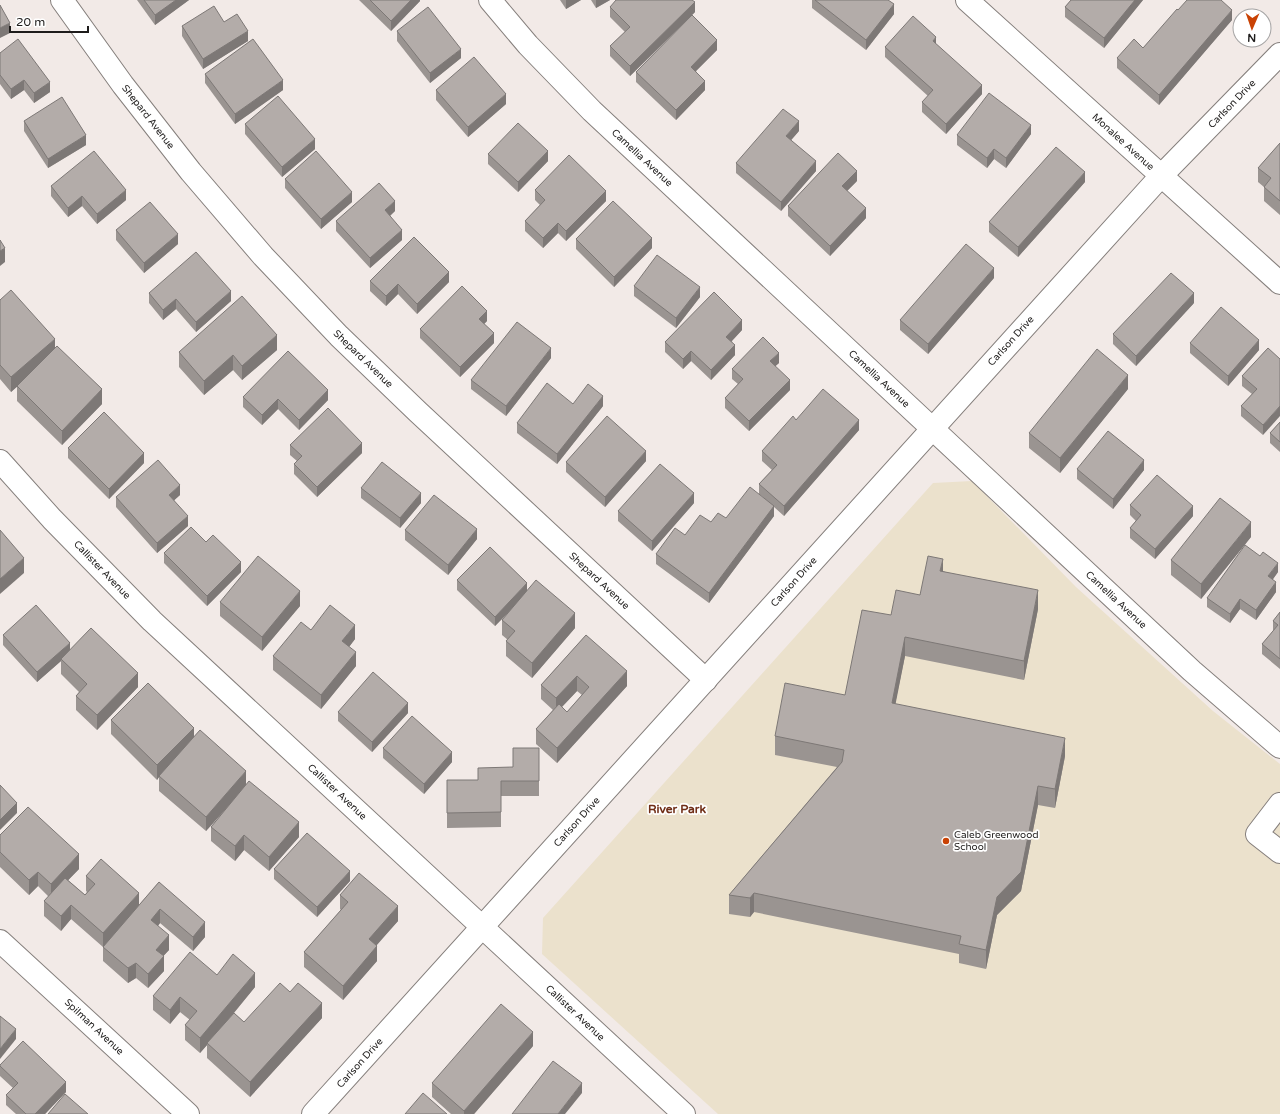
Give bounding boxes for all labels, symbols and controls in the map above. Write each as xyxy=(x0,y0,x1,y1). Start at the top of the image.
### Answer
scale bar xyxy=(10,8,88,34)
north arrow xyxy=(1232,8,1272,48)
text: 20 m xyxy=(16,15,45,29)
text: N xyxy=(1247,31,1256,44)
street label: Carlson Drive xyxy=(1206,77,1258,131)
street label: Shepard Avenue xyxy=(119,83,177,152)
street label: Monalee Avenue xyxy=(1089,111,1157,173)
street label: Camellia Avenue xyxy=(609,127,675,190)
street label: Carlson Drive xyxy=(985,313,1037,368)
street label: Shepard Avenue xyxy=(331,328,396,391)
street label: Camellia Avenue xyxy=(846,348,912,411)
street label: Callister Avenue xyxy=(71,538,133,602)
street label: Shepard Avenue xyxy=(566,550,632,612)
street label: Carlson Drive xyxy=(768,554,820,609)
street label: Camellia Avenue xyxy=(1083,569,1149,632)
street label: Callister Avenue xyxy=(305,762,369,823)
street label: Carlson Drive xyxy=(551,794,603,849)
district label: River Park xyxy=(648,802,706,816)
place label: Caleb Greenwood School xyxy=(954,829,1039,853)
marker: Caleb Greenwood School xyxy=(941,836,951,846)
street label: Callister Avenue xyxy=(543,983,607,1044)
street label: Spilman Avenue xyxy=(62,996,126,1058)
street label: Carlson Drive xyxy=(334,1035,386,1090)

